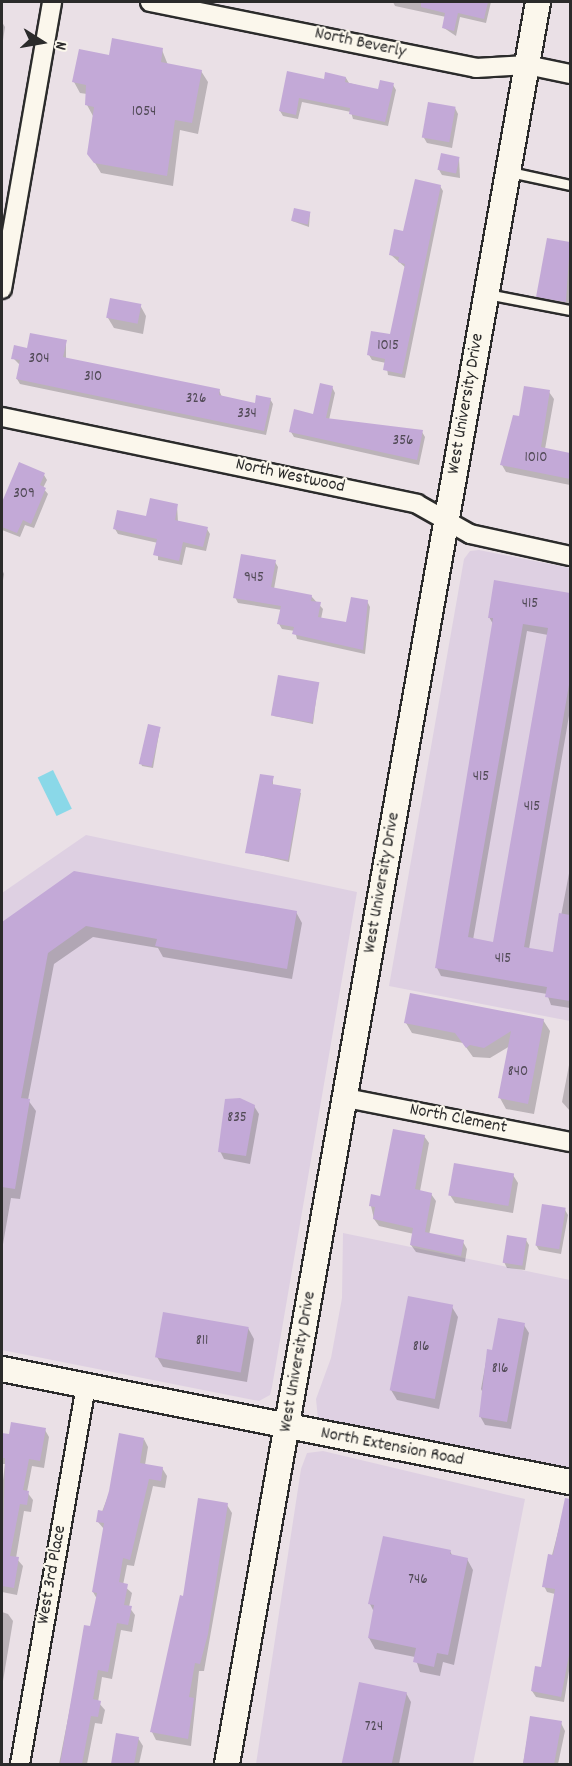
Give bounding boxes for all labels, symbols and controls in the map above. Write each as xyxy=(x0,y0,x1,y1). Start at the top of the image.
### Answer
north arrow xyxy=(12,12,72,72)
street label: North Beverly xyxy=(312,24,408,64)
text: N xyxy=(48,39,72,52)
house number: 1054 xyxy=(132,104,156,122)
street label: West University Drive xyxy=(444,332,490,476)
house number: 1015 xyxy=(377,338,399,356)
house number: 304 xyxy=(28,351,50,369)
house number: 310 xyxy=(84,369,102,387)
house number: 326 xyxy=(186,391,206,409)
house number: 334 xyxy=(237,406,257,424)
house number: 356 xyxy=(393,433,413,451)
house number: 1010 xyxy=(525,450,547,468)
street label: North Westwood xyxy=(233,455,347,499)
house number: 309 xyxy=(13,486,35,504)
house number: 945 xyxy=(244,570,264,588)
house number: 415 xyxy=(522,596,538,614)
house number: 415 xyxy=(473,769,489,787)
house number: 415 xyxy=(524,799,540,817)
street label: West University Drive xyxy=(360,811,406,955)
house number: 415 xyxy=(495,951,511,969)
house number: 840 xyxy=(508,1064,528,1082)
street label: North Clement xyxy=(407,1100,509,1140)
house number: 835 xyxy=(227,1110,247,1128)
street label: West University Drive xyxy=(276,1290,322,1434)
house number: 811 xyxy=(196,1333,208,1351)
house number: 816 xyxy=(413,1339,429,1357)
house number: 816 xyxy=(492,1361,508,1379)
street label: North Extension Road xyxy=(319,1424,465,1472)
street label: West 3rd Place xyxy=(34,1524,72,1626)
house number: 746 xyxy=(408,1572,428,1590)
house number: 724 xyxy=(365,1719,383,1737)

